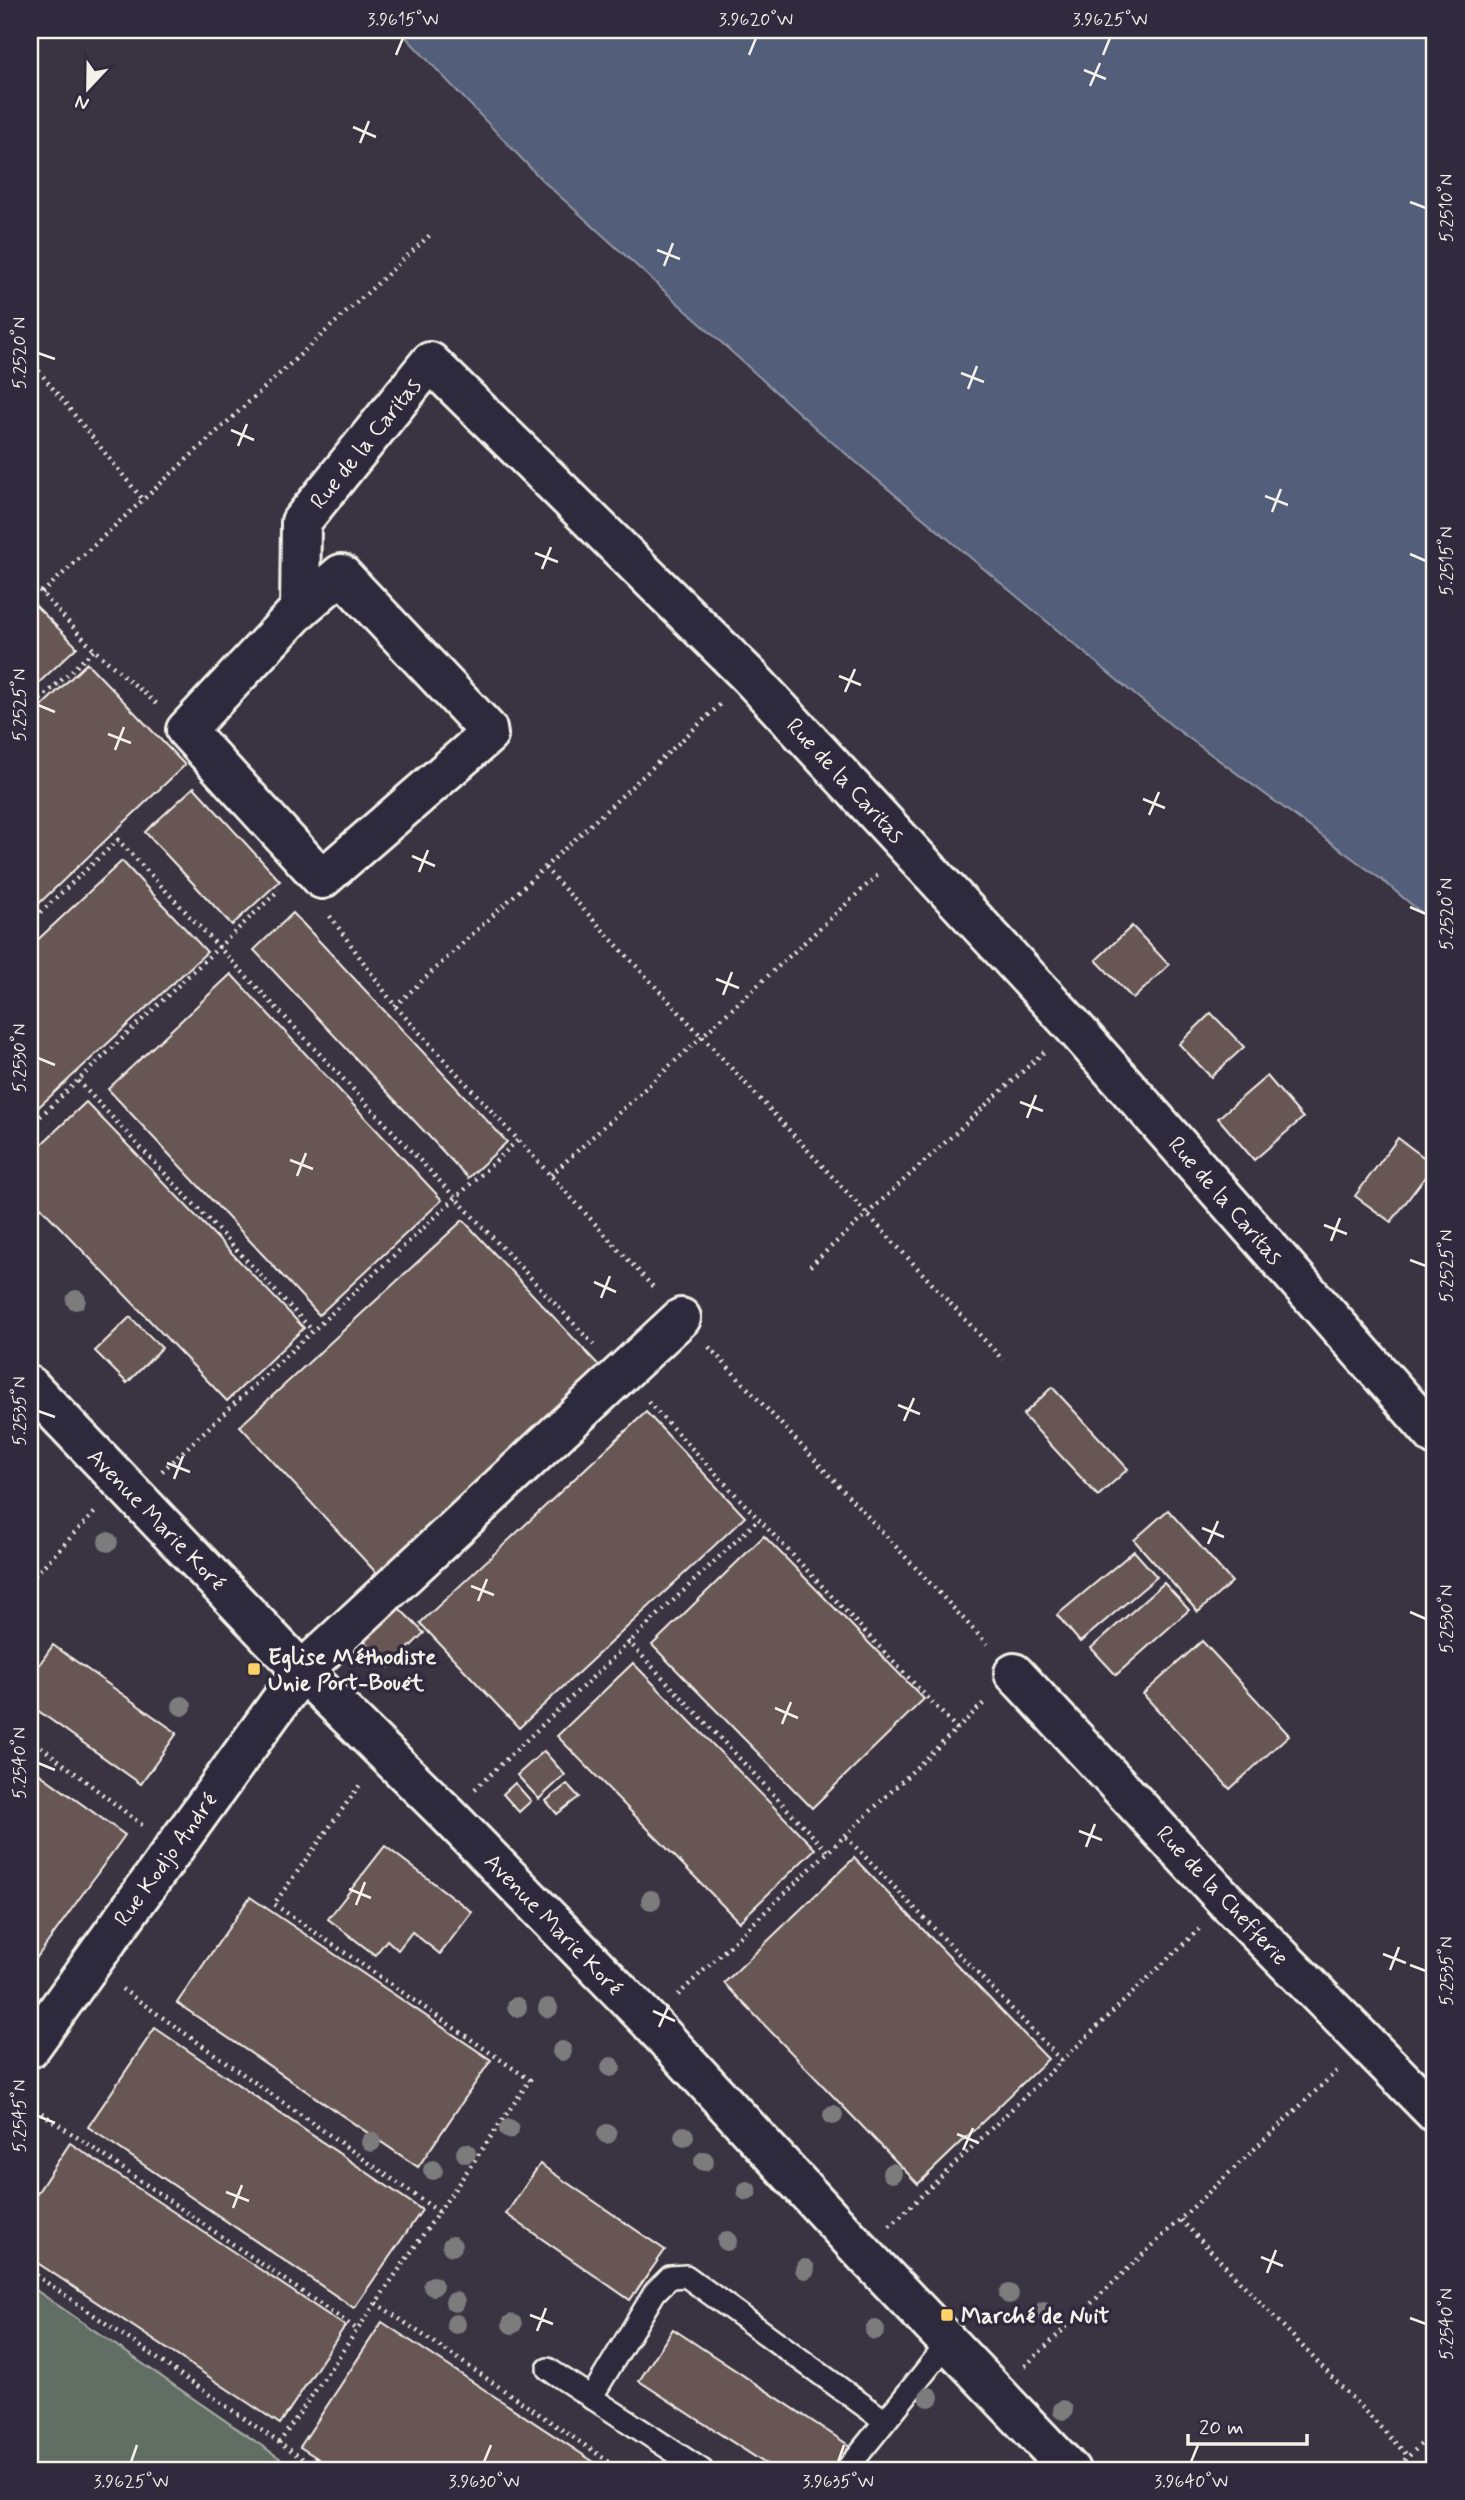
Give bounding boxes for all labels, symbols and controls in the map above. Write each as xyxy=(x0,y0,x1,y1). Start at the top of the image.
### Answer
text: 3.9615°W xyxy=(367,8,439,32)
text: 3.9620°W xyxy=(719,8,793,32)
text: 3.9625°W xyxy=(1072,8,1148,32)
north arrow xyxy=(52,52,122,122)
text: N xyxy=(72,88,93,116)
text: 5.2510°N xyxy=(1435,174,1459,242)
text: 5.2520°N xyxy=(8,317,32,389)
street label: Rue de la Caritas xyxy=(304,372,429,516)
text: 5.2515°N xyxy=(1435,526,1459,596)
text: 5.2525°N xyxy=(8,668,32,742)
street label: Rue de la Caritas xyxy=(779,712,910,850)
text: 5.2520°N xyxy=(1435,878,1459,950)
text: 5.2530°N xyxy=(8,1024,32,1092)
street label: Rue de la Caritas xyxy=(1160,1131,1289,1272)
text: 5.2525°N xyxy=(1435,1229,1459,1303)
text: 5.2535°N xyxy=(8,1376,32,1446)
street label: Avenue Marie Koré xyxy=(80,1443,231,1598)
text: 5.2530°N xyxy=(1435,1585,1459,1653)
place label: Eglise Méthodiste Unie Port-Bouët xyxy=(268,1643,437,1699)
marker: Eglise Méthodiste Unie Port-Bouët xyxy=(246,1661,262,1677)
text: 5.2540°N xyxy=(8,1727,32,1799)
street label: Rue Kodjo André xyxy=(108,1787,225,1933)
street label: Rue de la Chefferie xyxy=(1149,1820,1294,1973)
street label: Avenue Marie Koré xyxy=(477,1848,628,2003)
text: 5.2535°N xyxy=(1435,1936,1459,2006)
text: 5.2545°N xyxy=(8,2080,32,2152)
text: 5.2540°N xyxy=(1435,2288,1459,2360)
place label: Marché de Nuit xyxy=(961,2302,1109,2332)
marker: Marché de Nuit xyxy=(939,2307,955,2323)
scale bar xyxy=(1188,2402,1308,2446)
text: 20 m xyxy=(1199,2414,1244,2442)
text: 3.9625°W xyxy=(93,2470,169,2494)
text: 3.9630°W xyxy=(449,2470,519,2494)
text: 3.9635°W xyxy=(802,2470,874,2494)
text: 3.9640°W xyxy=(1154,2470,1228,2494)

